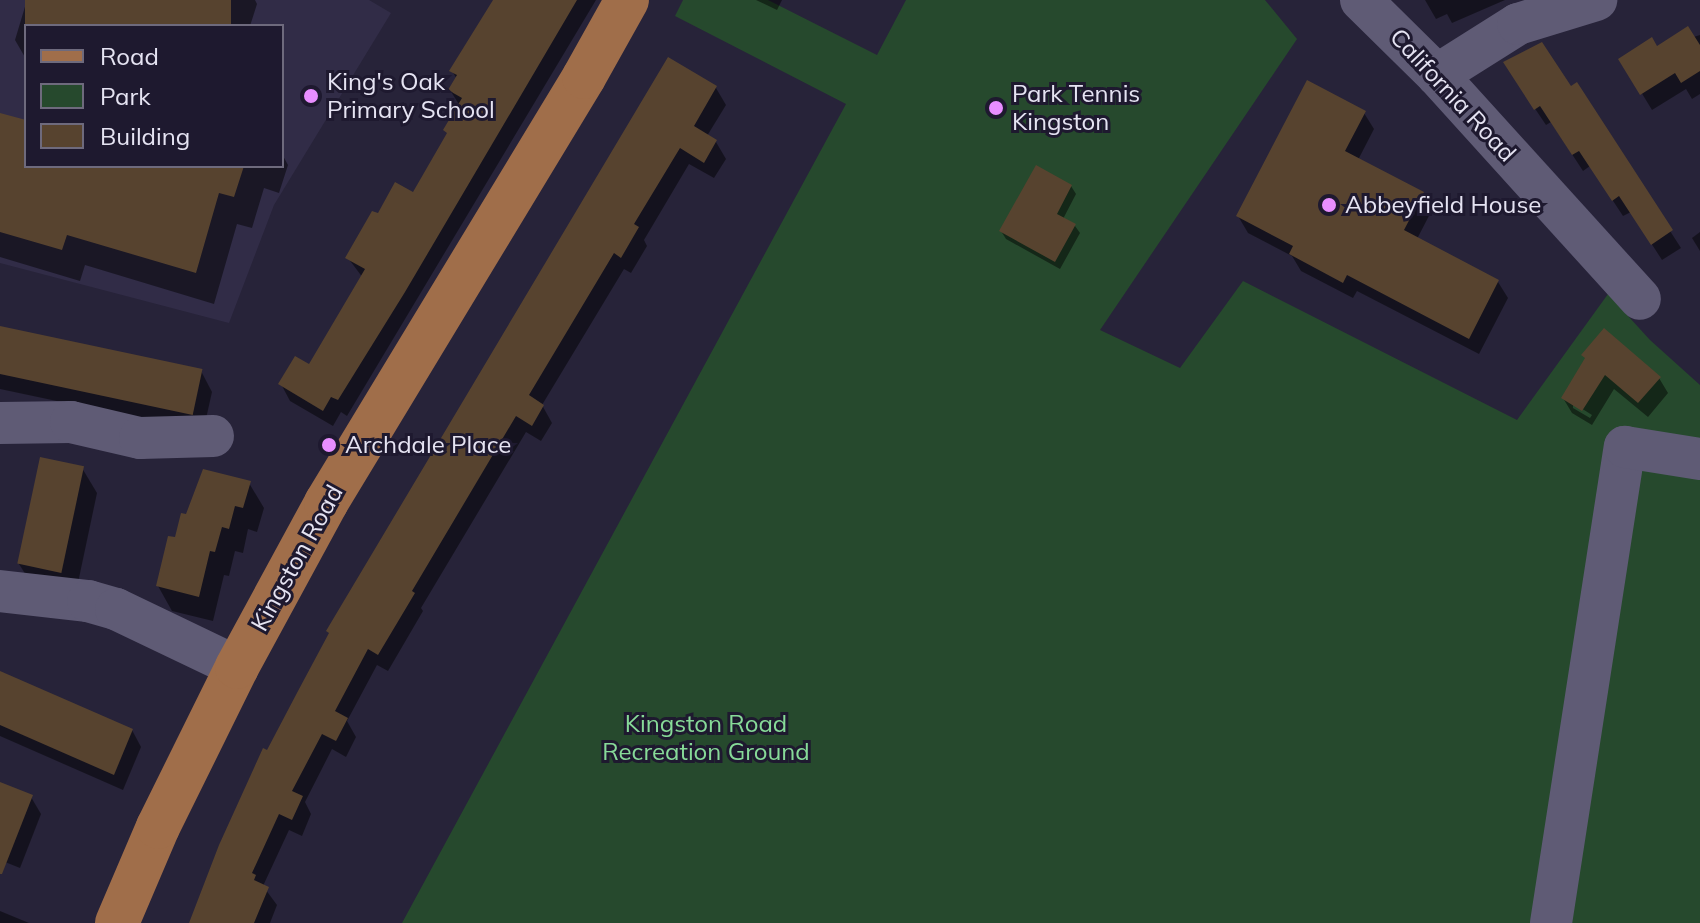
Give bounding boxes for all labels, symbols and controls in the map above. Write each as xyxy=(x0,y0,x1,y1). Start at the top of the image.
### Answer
street label: California Road xyxy=(1384,23,1522,167)
legend xyxy=(24,24,284,168)
text: Road xyxy=(100,41,159,71)
place label: King's Oak Primary School xyxy=(327,68,495,124)
place label: Park Tennis Kingston xyxy=(1012,80,1140,136)
text: Park xyxy=(100,81,151,111)
marker: King's Oak Primary School xyxy=(302,87,320,105)
marker: Park Tennis Kingston xyxy=(987,99,1005,117)
text: Building xyxy=(100,121,190,151)
place label: Abbeyfield House xyxy=(1345,191,1541,219)
marker: Abbeyfield House xyxy=(1320,196,1338,214)
place label: Archdale Place xyxy=(345,431,511,459)
marker: Archdale Place xyxy=(320,436,338,454)
street label: Kingston Road xyxy=(245,480,349,636)
park label: Kingston Road Recreation Ground xyxy=(602,710,810,766)

